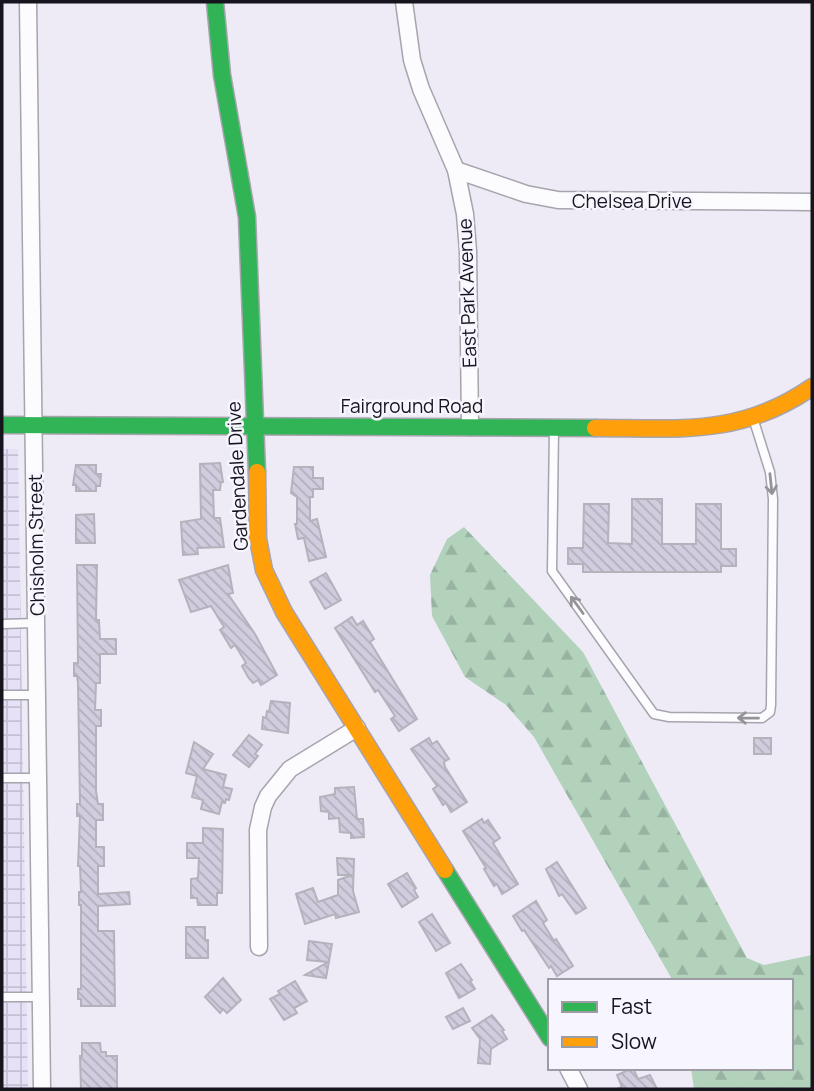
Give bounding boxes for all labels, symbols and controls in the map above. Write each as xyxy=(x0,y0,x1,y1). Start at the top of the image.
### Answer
street label: Chelsea Drive xyxy=(572,188,692,214)
street label: East Park Avenue xyxy=(451,218,483,368)
street label: Fairground Road xyxy=(341,393,483,419)
street label: Gardendale Drive xyxy=(220,401,254,551)
one-way arrow xyxy=(765,472,778,495)
street label: Chisholm Street xyxy=(22,474,50,616)
one-way arrow xyxy=(570,596,585,615)
one-way arrow xyxy=(737,711,760,725)
legend xyxy=(548,979,793,1070)
text: Fast xyxy=(611,992,652,1020)
text: Slow xyxy=(611,1027,657,1055)

